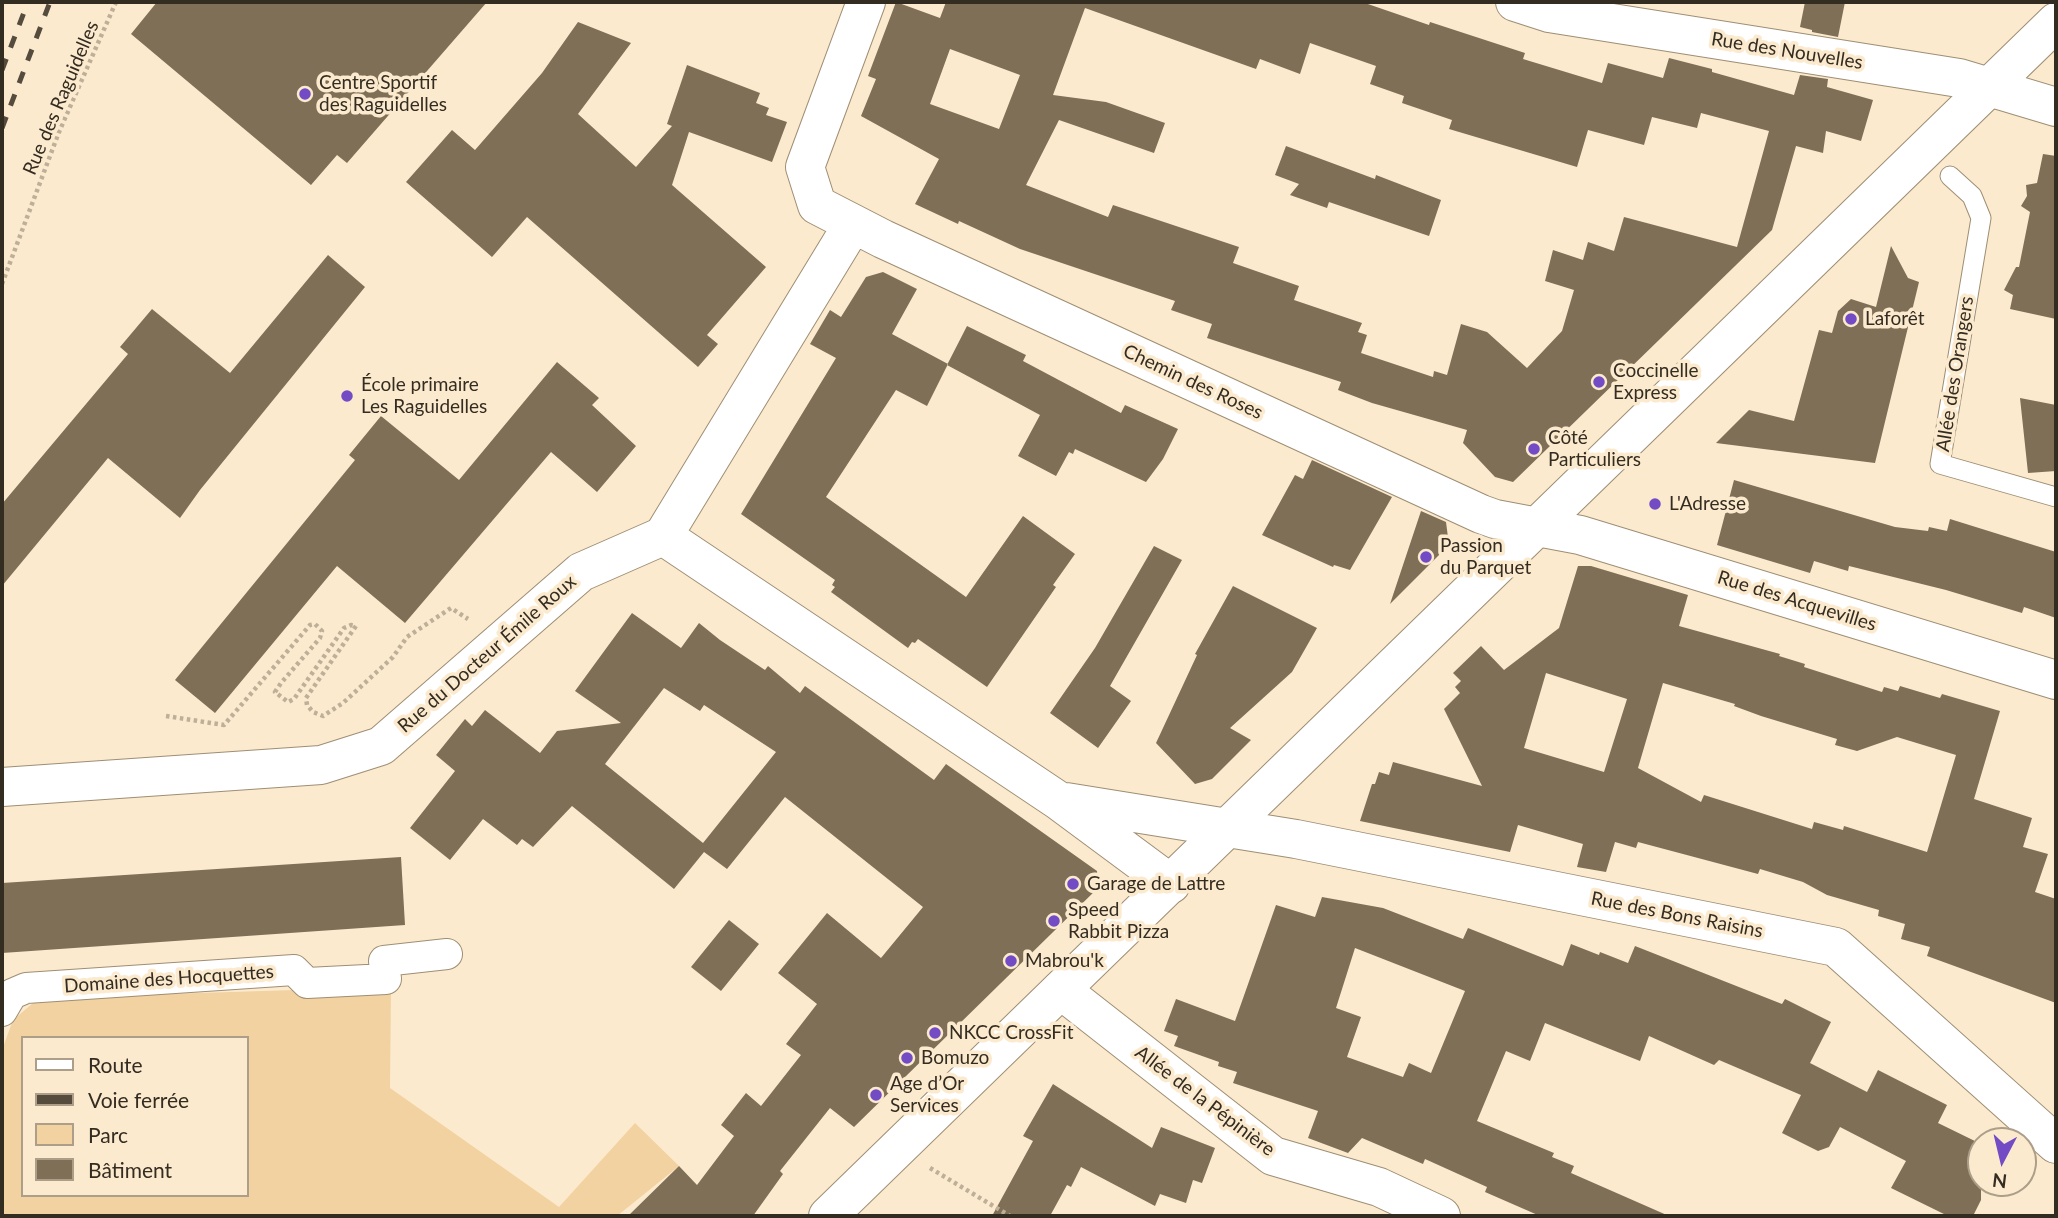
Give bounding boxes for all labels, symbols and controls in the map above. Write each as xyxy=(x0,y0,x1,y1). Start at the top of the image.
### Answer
street label: Rue des Raguidelles xyxy=(18,18,104,178)
street label: Rue des Nouvelles xyxy=(1710,28,1864,74)
place label: Centre Sportif des Raguidelles xyxy=(319,72,447,116)
marker: Centre Sportif des Raguidelles xyxy=(297,86,313,102)
street label: Allée des Orangers xyxy=(1931,295,1979,453)
place label: Laforêt xyxy=(1865,308,1924,330)
marker: Laforêt xyxy=(1843,311,1859,327)
street label: Chemin des Roses xyxy=(1120,340,1266,424)
place label: Coccinelle Express xyxy=(1613,360,1698,404)
place label: École primaire Les Raguidelles xyxy=(361,374,487,418)
marker: Coccinelle Express xyxy=(1591,374,1607,390)
marker: École primaire Les Raguidelles xyxy=(339,388,355,404)
place label: Côté Particuliers xyxy=(1548,427,1641,471)
marker: Côté Particuliers xyxy=(1526,441,1542,457)
place label: L'Adresse xyxy=(1669,493,1746,515)
marker: L'Adresse xyxy=(1647,496,1663,512)
place label: Passion du Parquet xyxy=(1440,535,1531,579)
marker: Passion du Parquet xyxy=(1418,549,1434,565)
street label: Rue des Acquevilles xyxy=(1715,566,1879,636)
street label: Rue du Docteur Émile Roux xyxy=(393,570,581,738)
place label: Garage de Lattre xyxy=(1087,873,1225,895)
marker: Garage de Lattre xyxy=(1065,876,1081,892)
street label: Rue des Bons Raisins xyxy=(1589,887,1765,943)
place label: Speed Rabbit Pizza xyxy=(1068,899,1169,943)
marker: Speed Rabbit Pizza xyxy=(1046,913,1062,929)
place label: Mabrou'k xyxy=(1025,950,1104,972)
marker: Mabrou'k xyxy=(1003,953,1019,969)
street label: Domaine des Hocquettes xyxy=(63,960,275,998)
place label: NKCC CrossFit xyxy=(949,1022,1073,1044)
marker: NKCC CrossFit xyxy=(927,1025,943,1041)
legend xyxy=(21,1036,248,1197)
street label: Allée de la Pépinière xyxy=(1131,1041,1279,1161)
place label: Bomuzo xyxy=(921,1047,989,1069)
marker: Bomuzo xyxy=(899,1050,915,1066)
text: Route xyxy=(88,1052,143,1077)
place label: Age d’Or Services xyxy=(890,1073,964,1117)
text: Voie ferrée xyxy=(88,1087,189,1112)
marker: Age d’Or Services xyxy=(868,1087,884,1103)
text: Parc xyxy=(88,1122,128,1147)
north arrow xyxy=(1967,1127,2037,1197)
text: Bâtiment xyxy=(88,1157,172,1182)
text: N xyxy=(1991,1169,2008,1194)

